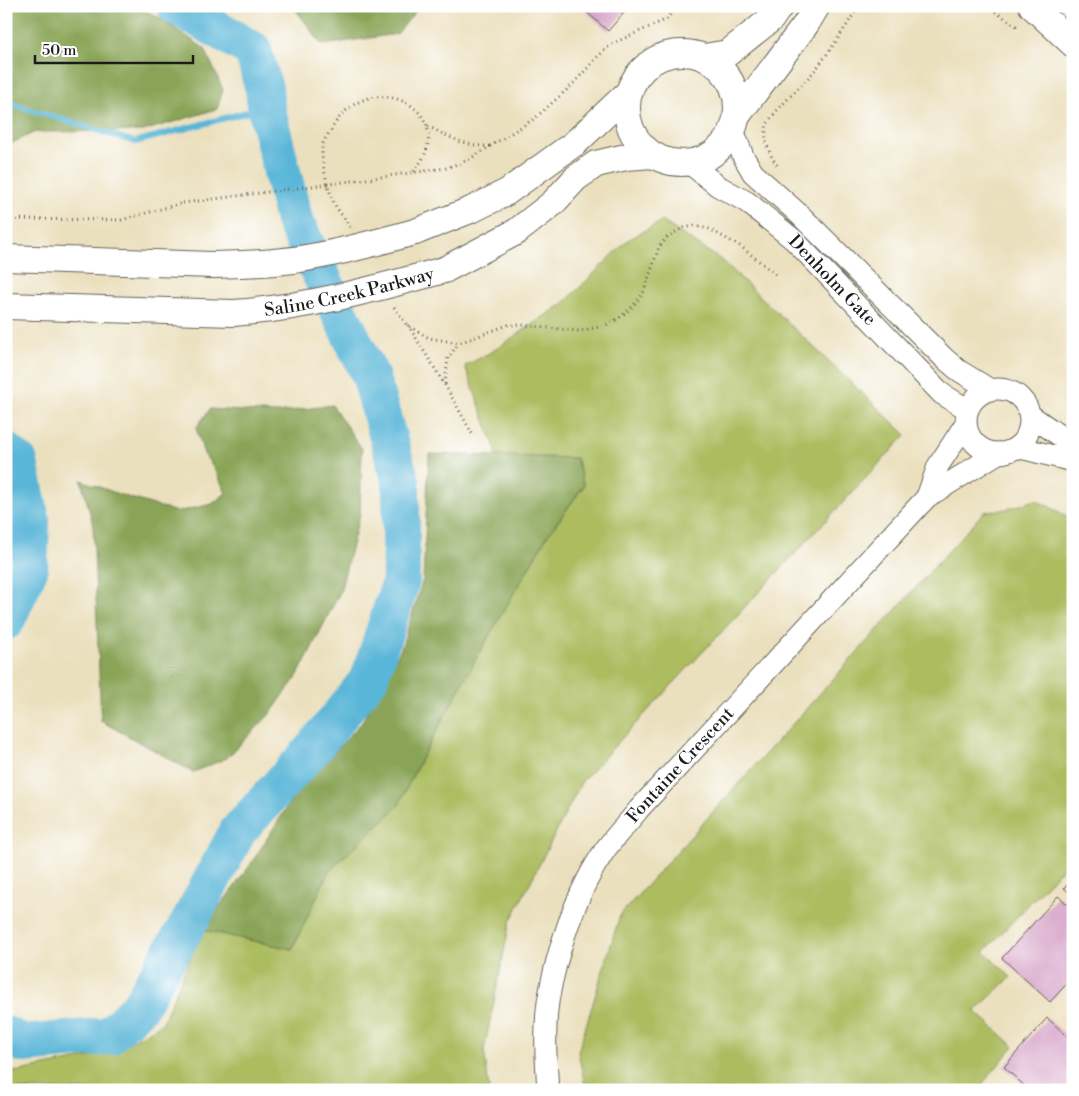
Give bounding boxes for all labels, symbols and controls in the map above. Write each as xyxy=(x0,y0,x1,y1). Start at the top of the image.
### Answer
scale bar xyxy=(35,32,192,64)
text: 50 m xyxy=(42,41,76,60)
street label: Denholm Gate xyxy=(783,230,881,331)
street label: Saline Creek Parkway xyxy=(263,262,437,322)
street label: Fontaine Crescent xyxy=(621,702,740,828)

